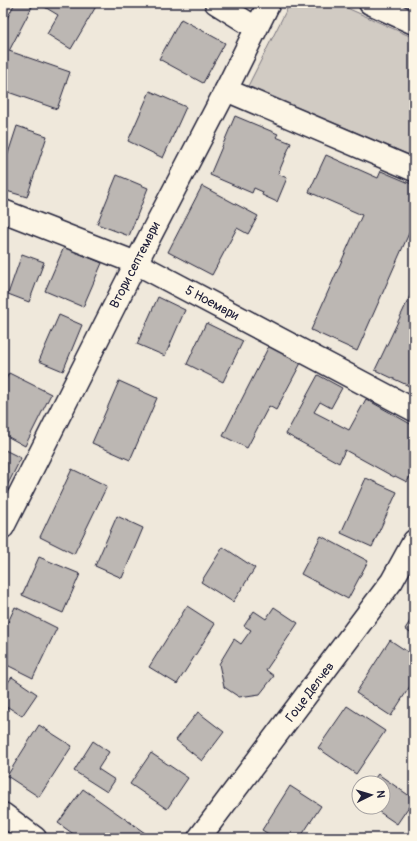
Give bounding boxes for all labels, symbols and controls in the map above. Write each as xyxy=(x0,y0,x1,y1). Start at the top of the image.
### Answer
street label: Втори септември xyxy=(106,219,164,311)
street label: 5 Ноември xyxy=(182,282,242,324)
street label: Гоце Делчев xyxy=(282,659,338,725)
north arrow xyxy=(351,775,391,815)
text: N xyxy=(374,790,387,799)

